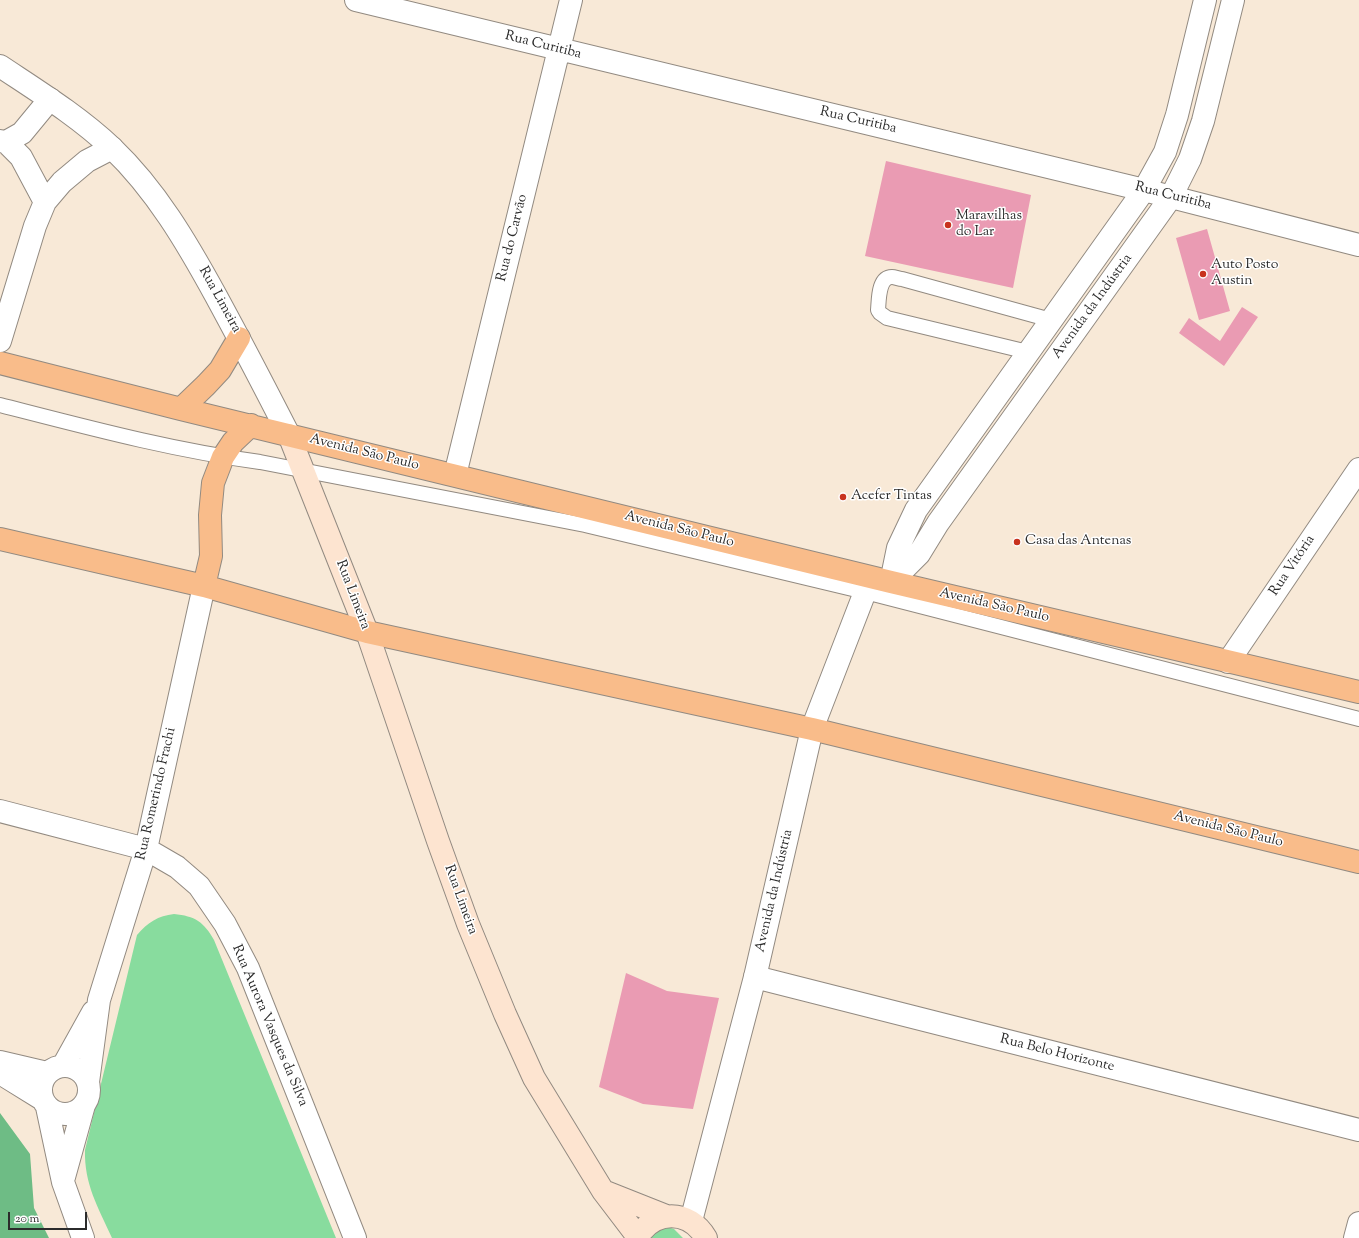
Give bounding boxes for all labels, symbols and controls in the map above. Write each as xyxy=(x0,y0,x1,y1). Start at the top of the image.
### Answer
street label: Rua Curitiba xyxy=(503,28,583,64)
street label: Rua Curitiba xyxy=(818,104,898,138)
street label: Rua Curitiba xyxy=(1133,179,1213,215)
street label: Rua do Carvão xyxy=(494,193,532,283)
place label: Maravilhas do Lar xyxy=(956,209,1022,242)
marker: Maravilhas do Lar xyxy=(943,220,953,230)
street label: Avenida da Indústria xyxy=(1049,251,1137,363)
place label: Auto Posto Austin xyxy=(1211,258,1278,290)
street label: Rua Limeira xyxy=(194,264,244,336)
marker: Auto Posto Austin xyxy=(1198,269,1208,279)
street label: Avenida São Paulo xyxy=(308,431,420,475)
place label: Acefer Tintas xyxy=(851,489,932,505)
marker: Acefer Tintas xyxy=(838,492,848,502)
street label: Avenida São Paulo xyxy=(623,508,735,552)
street label: Rua Vitória xyxy=(1267,532,1319,600)
place label: Casa das Antenas xyxy=(1025,534,1131,550)
marker: Casa das Antenas xyxy=(1012,537,1022,547)
street label: Rua Limeira xyxy=(331,558,373,632)
street label: Avenida São Paulo xyxy=(937,585,1051,627)
street label: Rua Romerindo Frachi xyxy=(134,726,180,862)
street label: Avenida São Paulo xyxy=(1172,808,1284,852)
street label: Avenida da Indústria xyxy=(753,828,797,954)
street label: Rua Limeira xyxy=(440,863,480,937)
street label: Rua Aurora Vasques da Silva xyxy=(227,943,311,1109)
street label: Rua Belo Horizonte xyxy=(998,1032,1116,1076)
scale bar xyxy=(10,1204,89,1230)
text: 20 m xyxy=(15,1210,39,1228)

